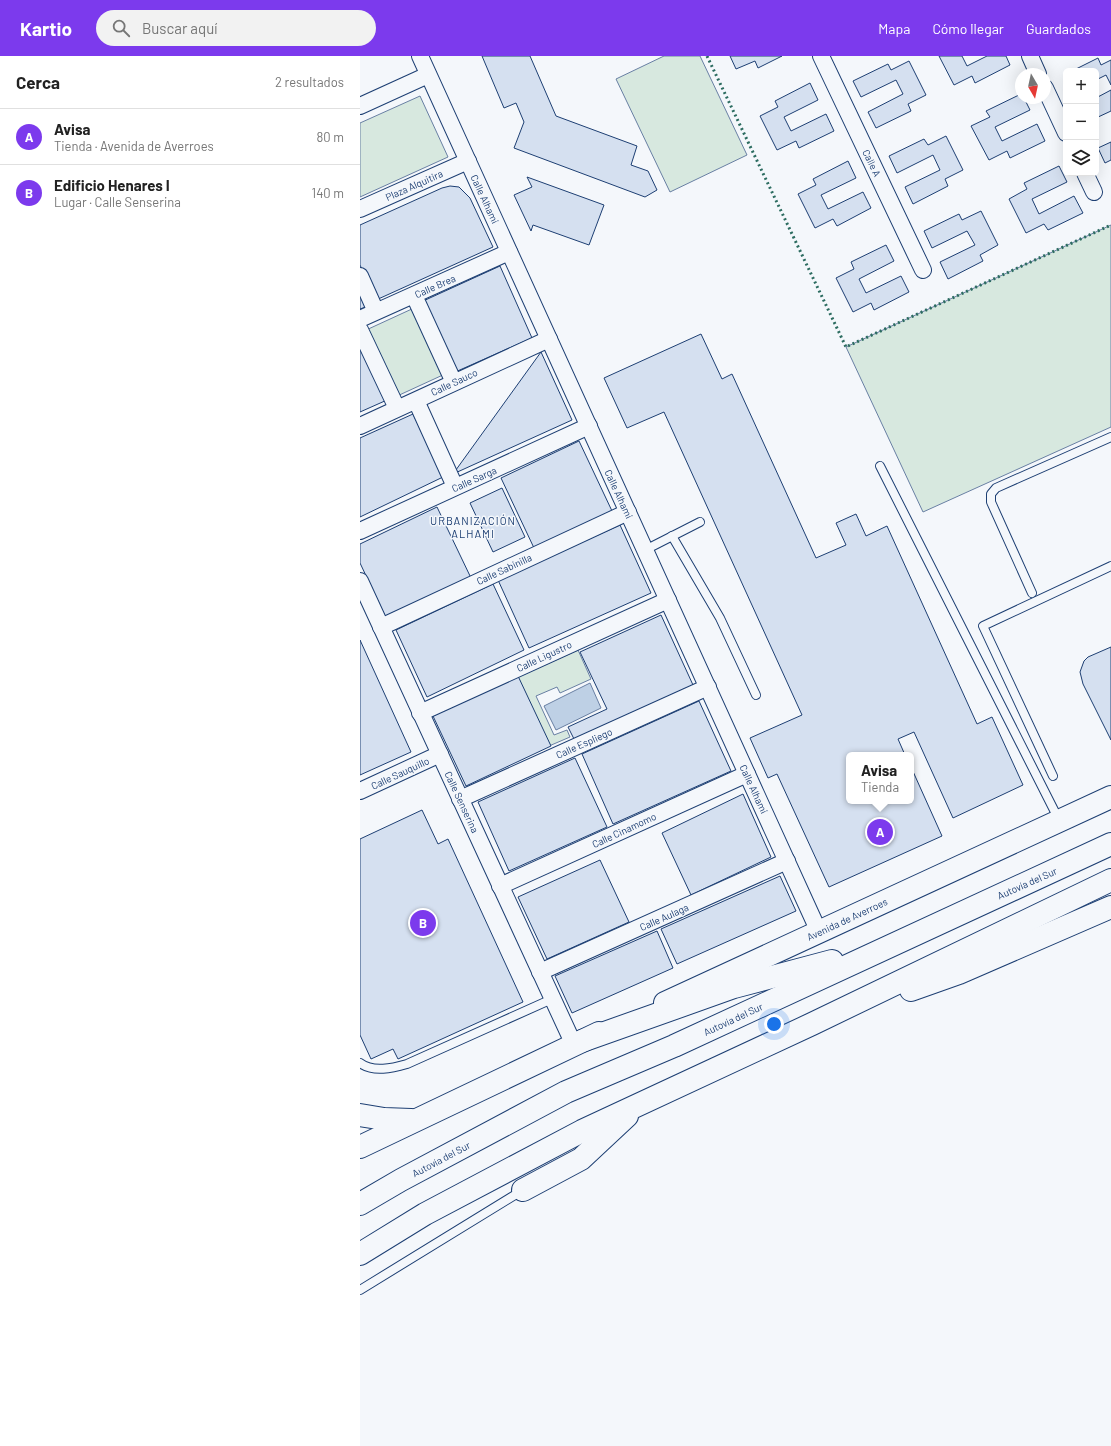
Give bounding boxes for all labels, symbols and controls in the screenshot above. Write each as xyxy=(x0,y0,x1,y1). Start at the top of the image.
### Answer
search box xyxy=(96,10,376,46)
text: Kartio xyxy=(20,17,72,40)
icon: search xyxy=(110,17,132,39)
text: Buscar aquí xyxy=(142,19,218,37)
text: Mapa xyxy=(878,20,910,37)
text: Cómo llegar xyxy=(932,20,1004,37)
text: Guardados xyxy=(1026,20,1091,37)
north arrow xyxy=(1015,68,1051,104)
map controls xyxy=(1063,68,1099,176)
button: + xyxy=(1063,68,1099,104)
text: Cerca xyxy=(16,72,60,92)
text: 2 resultados xyxy=(275,74,344,90)
button: − xyxy=(1063,104,1099,140)
text: Avisa xyxy=(54,120,90,138)
text: A xyxy=(25,129,33,145)
text: 80 m xyxy=(317,129,344,145)
text: Tienda · Avenida de Averroes xyxy=(54,138,214,154)
button: layers xyxy=(1063,140,1099,176)
street label: Calle A xyxy=(860,147,884,179)
street label: Plaza Alquitira xyxy=(383,167,445,203)
street label: Calle Alhami xyxy=(468,173,502,225)
text: Edificio Henares I xyxy=(54,176,170,194)
text: B xyxy=(25,185,33,201)
text: 140 m xyxy=(312,185,344,201)
text: Lugar · Calle Senserina xyxy=(54,194,181,210)
street label: Calle Brea xyxy=(413,272,457,300)
street label: Calle Sauco xyxy=(429,366,479,398)
street label: Calle Sarga xyxy=(450,464,498,494)
street label: Calle Alhami xyxy=(602,468,636,520)
district label: URBANIZACIÓN ALHAMI xyxy=(430,514,516,540)
street label: Calle Sabinilla xyxy=(474,551,534,587)
street label: Calle Ligustro xyxy=(515,638,573,674)
street label: Calle Espliego xyxy=(554,725,614,761)
popup xyxy=(846,752,914,804)
street label: Calle Sauquillo xyxy=(369,754,431,792)
text: Avisa xyxy=(861,761,897,779)
street label: Calle Alhami xyxy=(737,763,771,815)
street label: Calle Senserina xyxy=(443,769,481,835)
text: Tienda xyxy=(861,779,899,795)
street label: Calle Cinamomo xyxy=(590,810,658,850)
pin: A xyxy=(867,817,893,847)
street label: Autovía del Sur xyxy=(995,864,1059,902)
street label: Avenida de Averroes xyxy=(805,895,889,943)
street label: Calle Aulaga xyxy=(638,901,690,933)
pin: B xyxy=(410,908,436,938)
street label: Autovía del Sur xyxy=(701,1000,765,1038)
your location xyxy=(764,1014,784,1034)
street label: Autovía del Sur xyxy=(410,1138,472,1179)

